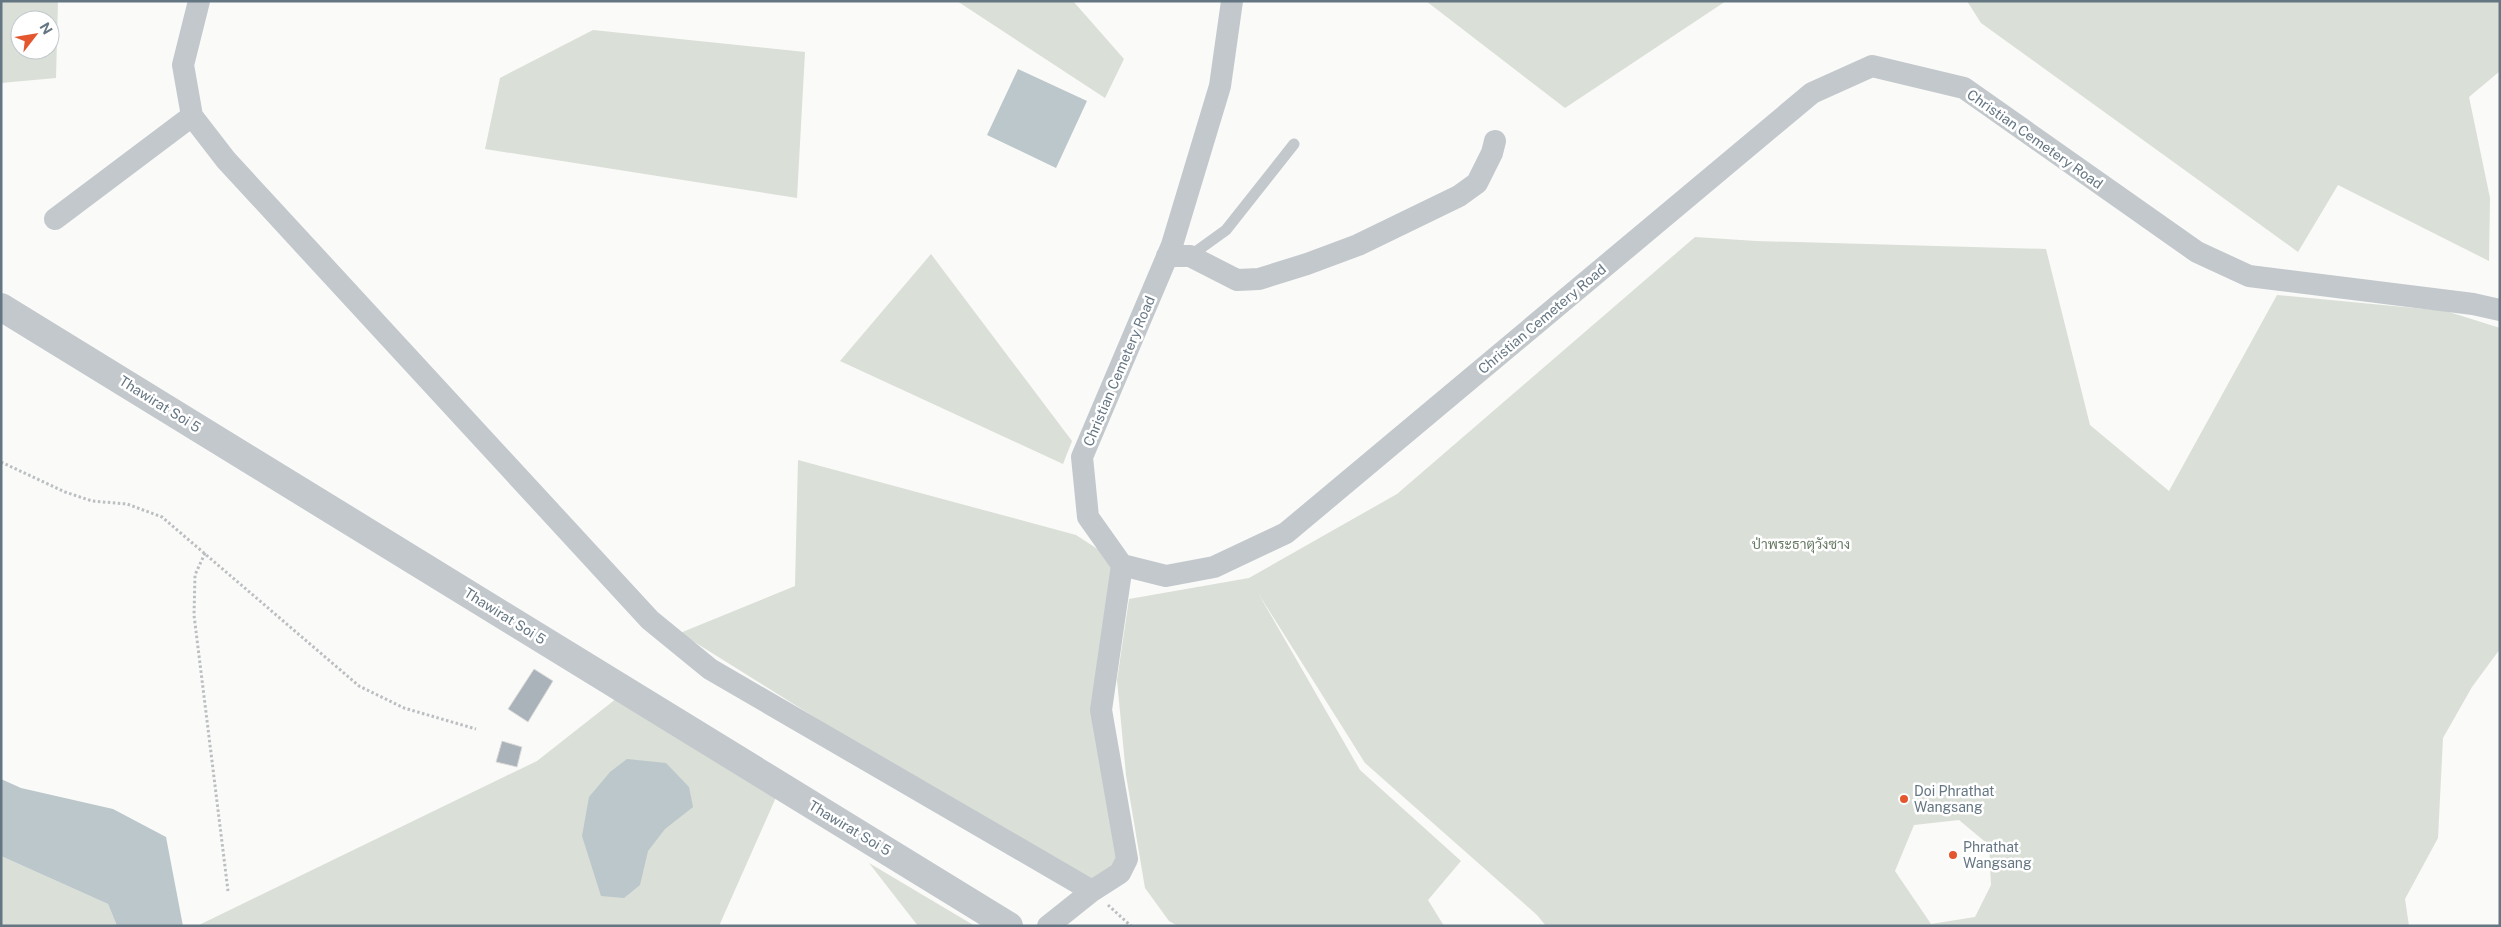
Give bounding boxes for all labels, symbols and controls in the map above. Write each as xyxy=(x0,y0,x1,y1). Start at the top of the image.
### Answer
north arrow xyxy=(10,10,60,60)
text: N xyxy=(36,19,56,37)
street label: Christian Cemetery Road xyxy=(1964,86,2106,192)
street label: Christian Cemetery Road xyxy=(1475,261,1609,377)
street label: Christian Cemetery Road xyxy=(1080,293,1158,449)
street label: Thawirat Soi 5 xyxy=(116,373,204,435)
park label: ป่าพระธาตุวังซาง xyxy=(1752,536,1850,554)
street label: Thawirat Soi 5 xyxy=(461,585,549,647)
place label: Doi Phrathat Wangsang xyxy=(1914,783,1995,815)
marker: Doi Phrathat Wangsang xyxy=(1898,793,1910,805)
street label: Thawirat Soi 5 xyxy=(806,797,894,859)
place label: Phrathat Wangsang xyxy=(1963,839,2032,871)
marker: Phrathat Wangsang xyxy=(1947,849,1959,861)

